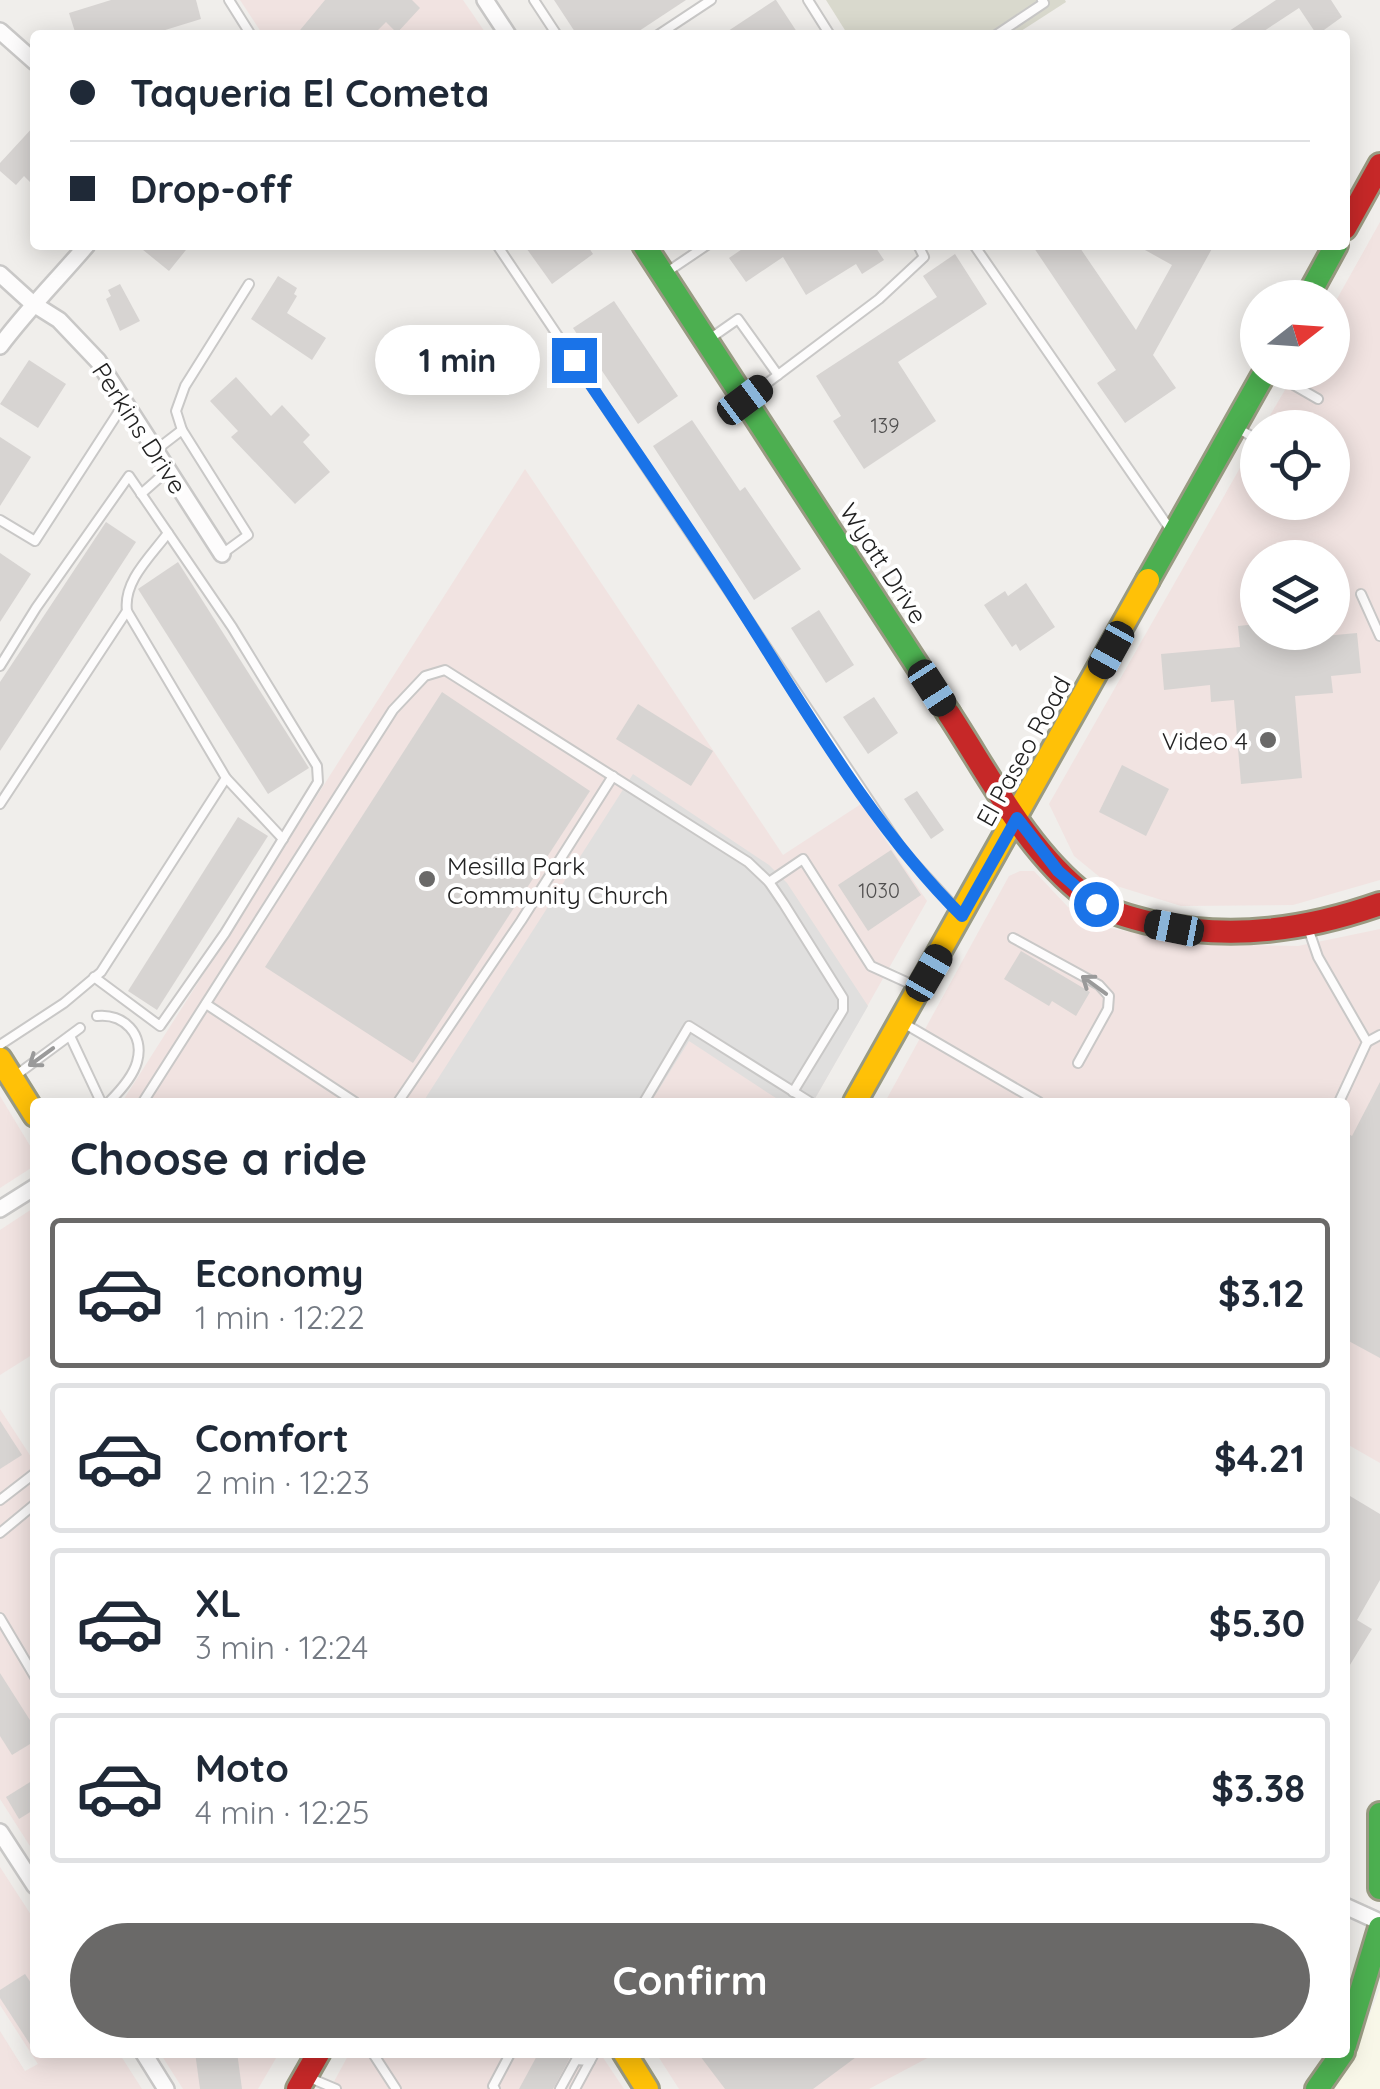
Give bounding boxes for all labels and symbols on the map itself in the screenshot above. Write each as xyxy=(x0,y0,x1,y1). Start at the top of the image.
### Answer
north arrow xyxy=(1240,280,1350,390)
callout: 1 min xyxy=(374,325,539,395)
route end xyxy=(552,338,597,383)
street label: Perkins Drive xyxy=(86,357,194,499)
car xyxy=(712,370,778,430)
house number: 139 xyxy=(870,413,900,438)
street label: Wyatt Drive xyxy=(834,497,934,629)
car xyxy=(1083,616,1139,684)
car xyxy=(903,655,961,721)
street label: El Paseo Road xyxy=(969,671,1077,831)
place label: Video 4 xyxy=(1162,725,1248,756)
marker: Video 4 xyxy=(1257,729,1279,751)
place label: Mesilla Park Community Church xyxy=(447,850,669,910)
marker: Mesilla Park Community Church xyxy=(416,868,438,890)
house number: 1030 xyxy=(858,878,900,903)
route start xyxy=(1074,882,1119,927)
car xyxy=(1142,908,1206,948)
car xyxy=(901,940,957,1006)
one-way arrow xyxy=(1081,975,1108,996)
one-way arrow xyxy=(28,1046,55,1067)

